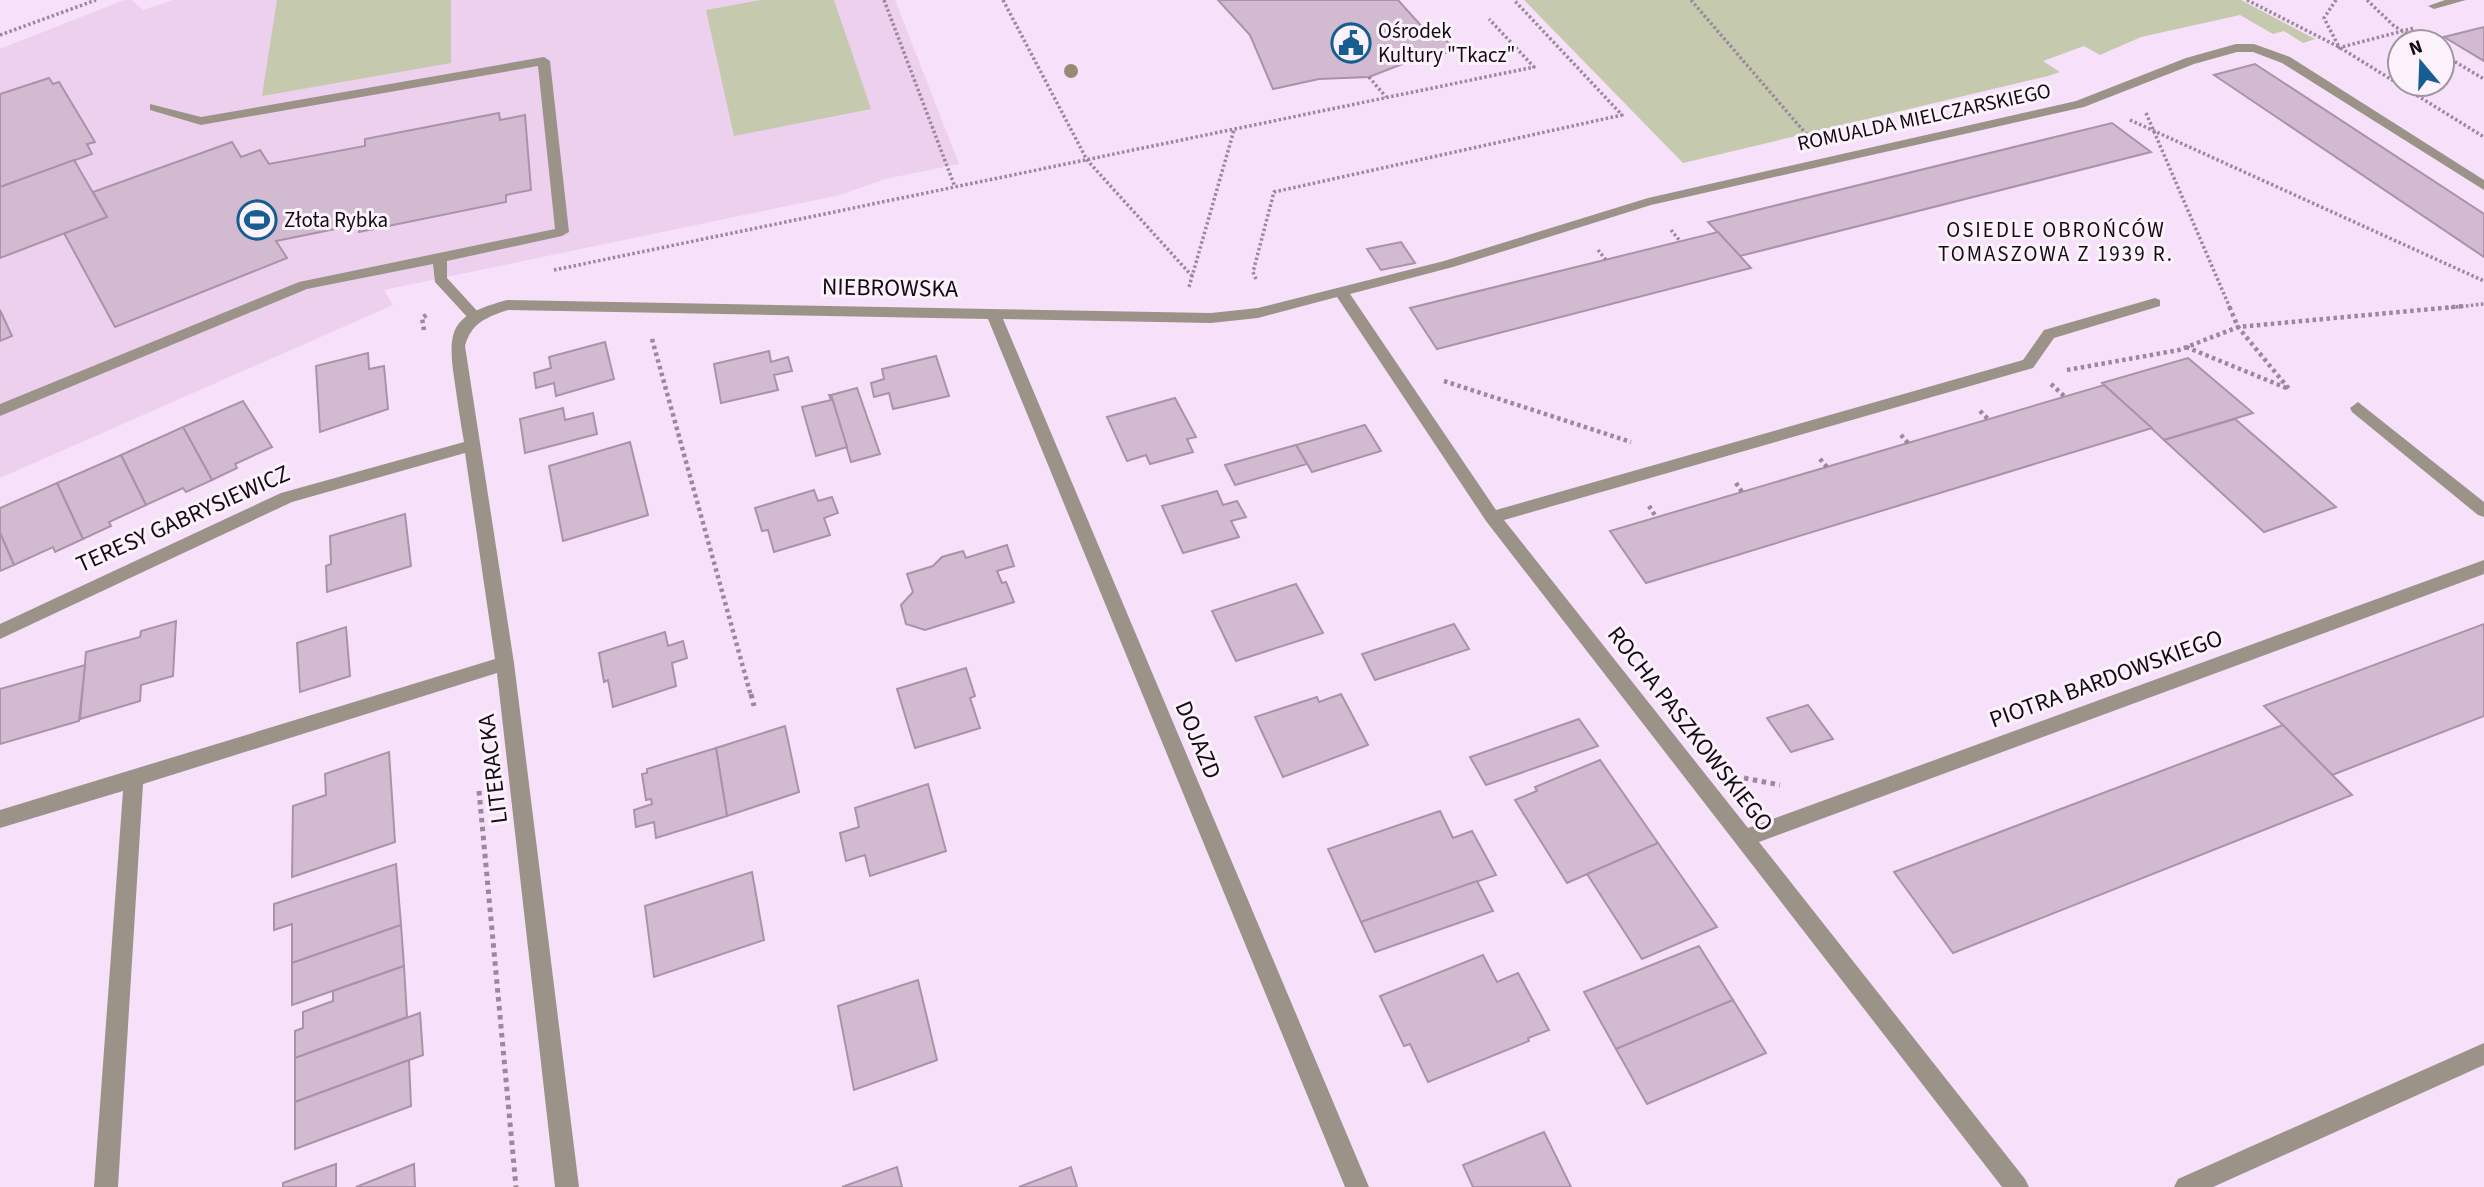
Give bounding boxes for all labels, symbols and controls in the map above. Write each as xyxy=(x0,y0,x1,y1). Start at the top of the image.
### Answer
place label: Ośrodek Kultury "Tkacz" xyxy=(1378,16,1515,70)
public building icon: Ośrodek Kultury "Tkacz" xyxy=(1330,22,1372,64)
north arrow xyxy=(2386,28,2456,98)
text: N xyxy=(2406,34,2426,63)
street label: ROMUALDA MIELCZARSKIEGO xyxy=(1794,75,2054,159)
sports icon: Złota Rybka xyxy=(236,199,278,241)
place label: Złota Rybka xyxy=(284,205,388,235)
district label: OSIEDLE OBROŃCÓW TOMASZOWA Z 1939 R. xyxy=(1938,215,2174,269)
street label: NIEBROWSKA xyxy=(822,269,958,307)
street label: TERESY GABRYSIEWICZ xyxy=(71,456,295,582)
street label: ROCHA PASZKOWSKIEGO xyxy=(1599,619,1781,839)
street label: PIOTRA BARDOWSKIEGO xyxy=(1984,620,2228,738)
street label: DOJAZD xyxy=(1166,696,1230,784)
street label: LITERACKA xyxy=(469,712,517,826)

